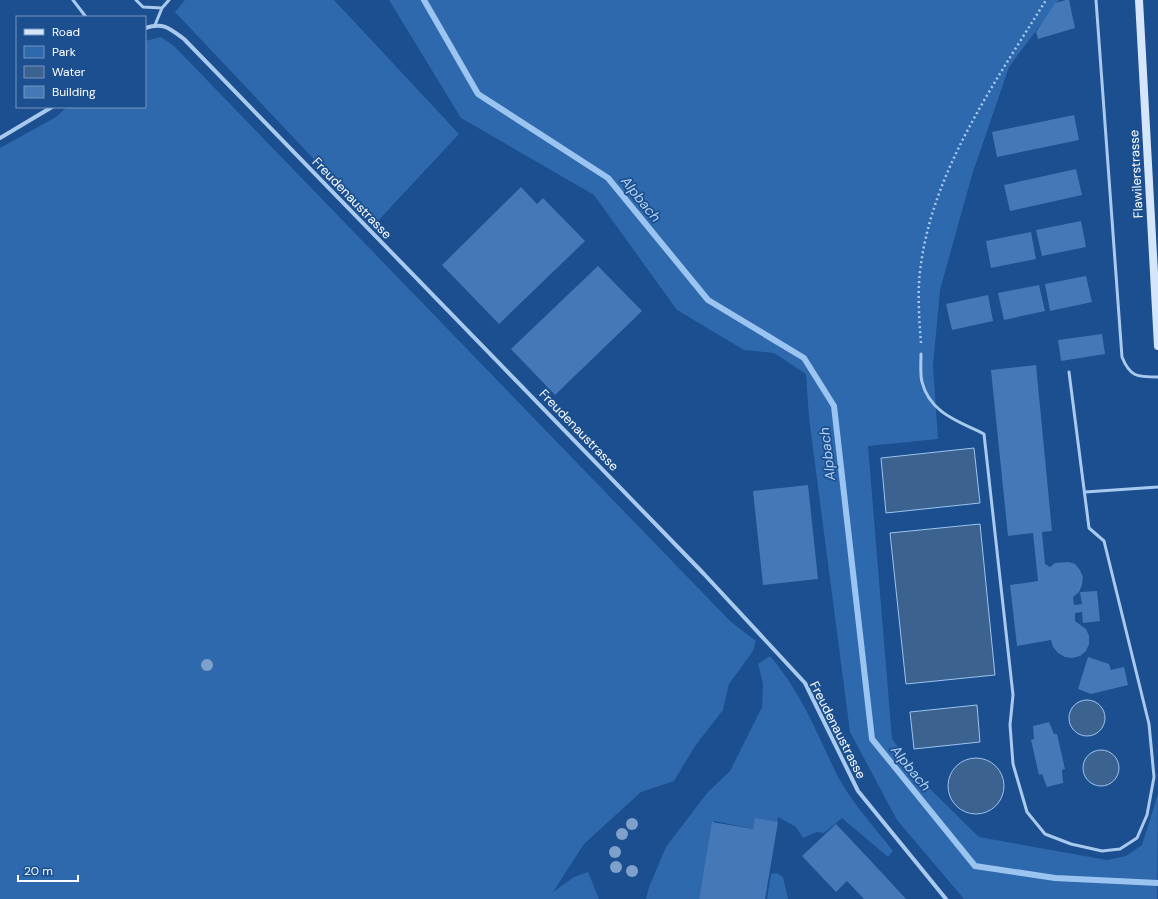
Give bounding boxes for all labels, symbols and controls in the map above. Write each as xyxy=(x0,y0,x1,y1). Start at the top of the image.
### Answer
legend xyxy=(16,16,146,108)
text: Road xyxy=(52,24,80,40)
text: Park xyxy=(52,44,76,60)
text: Water xyxy=(52,64,86,80)
text: Building xyxy=(52,84,96,100)
street label: Flawilerstrasse xyxy=(1125,129,1147,219)
street label: Freudenaustrasse xyxy=(309,153,395,243)
water label: Alpbach xyxy=(616,172,665,226)
street label: Freudenaustrasse xyxy=(536,385,622,475)
water label: Alpbach xyxy=(815,426,839,483)
street label: Freudenaustrasse xyxy=(806,678,870,782)
water label: Alpbach xyxy=(886,741,935,795)
scale bar xyxy=(18,857,78,883)
text: 20 m xyxy=(24,863,53,879)

